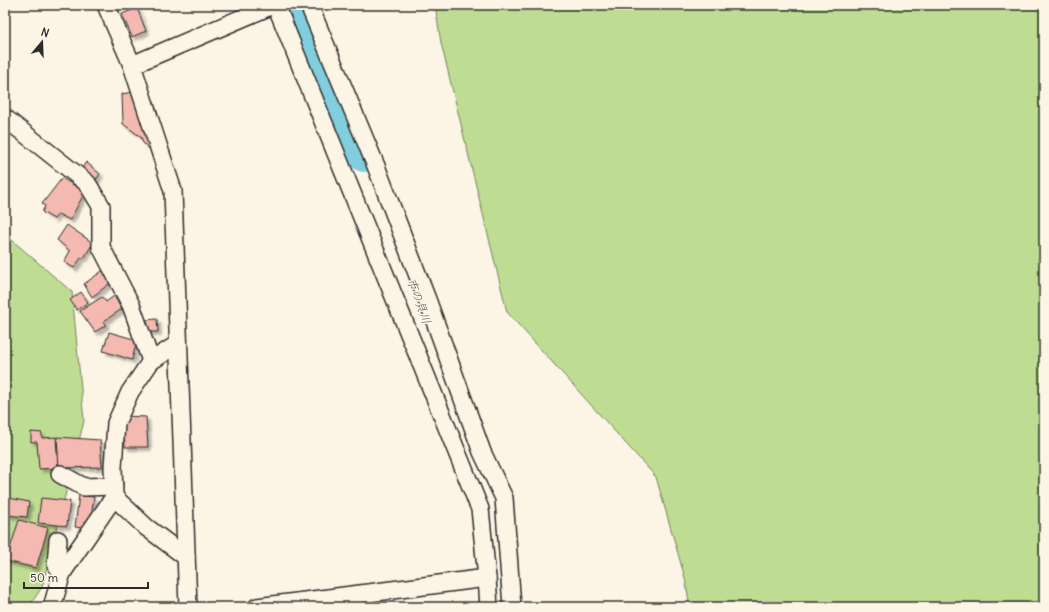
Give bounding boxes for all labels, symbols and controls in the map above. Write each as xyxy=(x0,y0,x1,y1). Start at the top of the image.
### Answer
north arrow xyxy=(22,22,62,62)
text: N xyxy=(39,25,51,40)
water label: 市の貝川 xyxy=(404,276,435,326)
scale bar xyxy=(24,564,148,590)
text: 50 m xyxy=(30,570,59,585)

